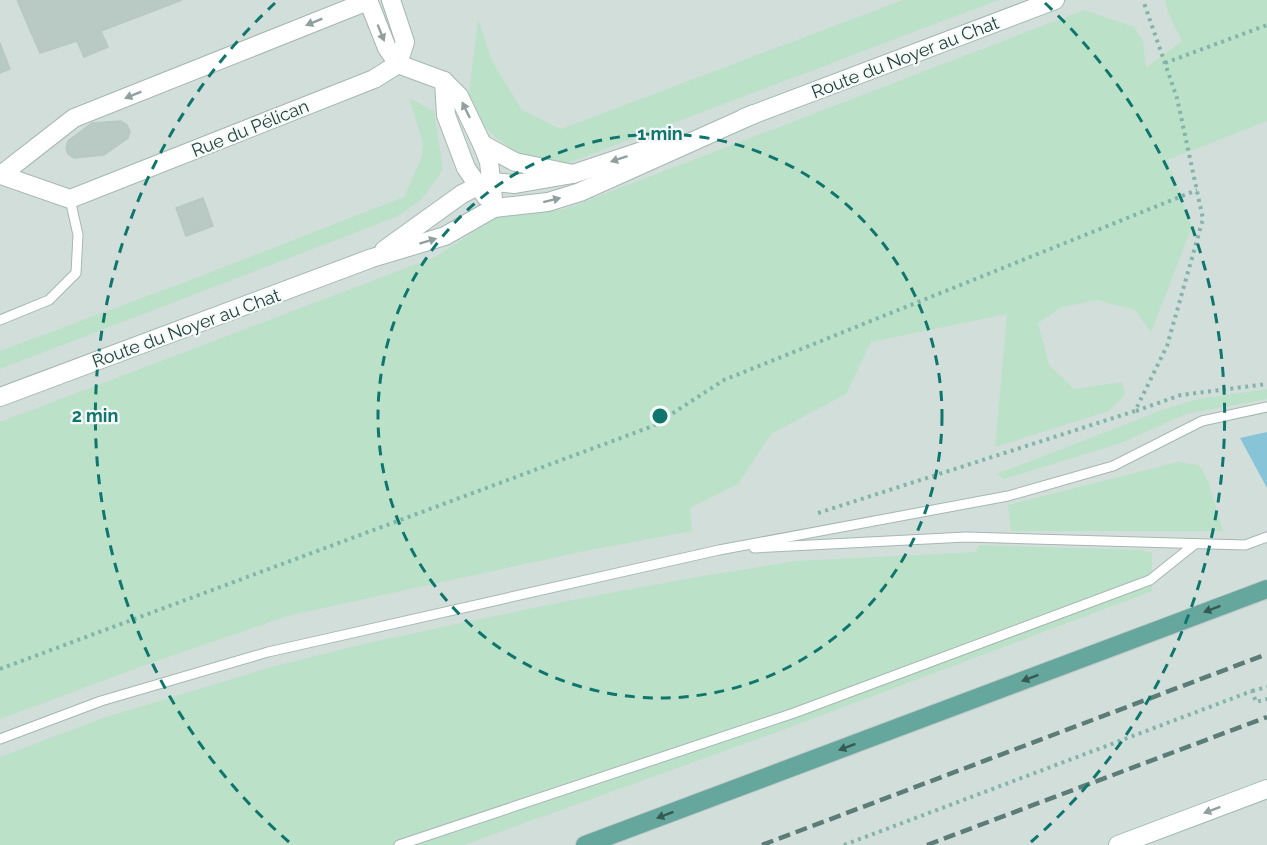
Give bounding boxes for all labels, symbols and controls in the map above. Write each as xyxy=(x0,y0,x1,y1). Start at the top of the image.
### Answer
street label: Route du Noyer au Chat xyxy=(808,12,1002,102)
one-way arrow xyxy=(304,17,322,27)
one-way arrow xyxy=(377,24,386,42)
one-way arrow xyxy=(123,90,141,100)
street label: Rue du Pélican xyxy=(188,95,312,161)
one-way arrow xyxy=(461,101,470,118)
text: 1 min xyxy=(637,123,683,144)
one-way arrow xyxy=(610,154,628,164)
one-way arrow xyxy=(543,195,561,205)
one-way arrow xyxy=(419,236,437,245)
street label: Route du Noyer au Chat xyxy=(89,284,283,372)
text: 2 min xyxy=(72,405,118,426)
centre of rings xyxy=(650,406,670,426)
one-way arrow xyxy=(1203,605,1221,615)
one-way arrow xyxy=(1021,674,1039,684)
one-way arrow xyxy=(838,743,856,752)
one-way arrow xyxy=(1203,805,1221,815)
one-way arrow xyxy=(656,811,674,821)

